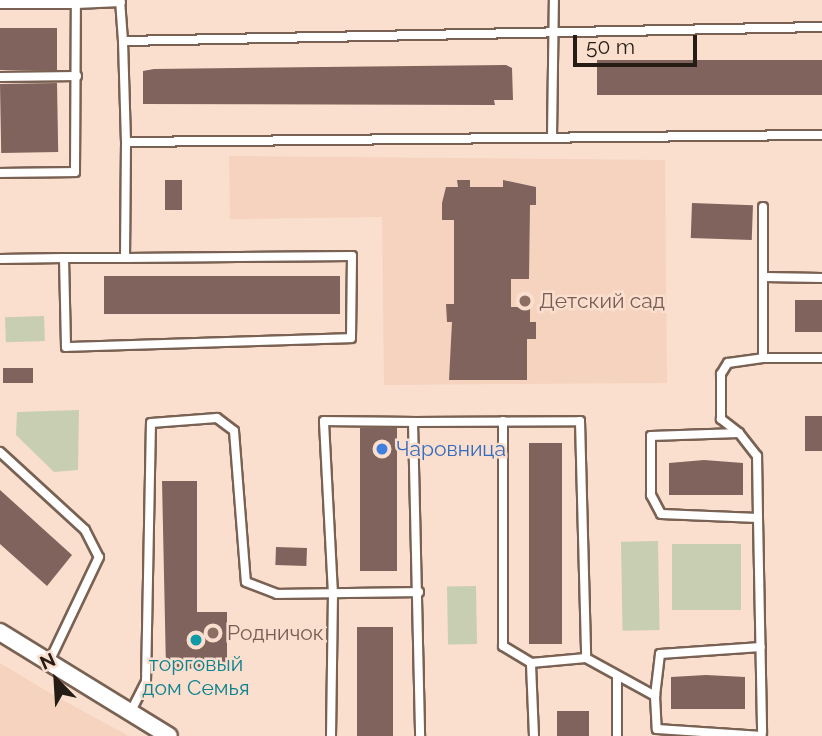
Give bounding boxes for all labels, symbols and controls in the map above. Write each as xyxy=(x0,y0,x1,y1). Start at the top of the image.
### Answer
scale bar xyxy=(577,21,701,65)
text: 50 m xyxy=(586,34,635,59)
place label: Детский сад xyxy=(539,288,665,314)
marker: Детский сад xyxy=(517,293,533,309)
place label: Чаровница xyxy=(396,436,506,462)
marker: Чаровница xyxy=(374,441,390,457)
place label: Родничок xyxy=(227,620,324,646)
marker: Родничок xyxy=(205,625,221,641)
marker: торговый дом Семья xyxy=(188,632,204,648)
north arrow xyxy=(21,645,91,715)
text: N xyxy=(36,648,59,674)
place label: торговый дом Семья xyxy=(142,651,250,701)

